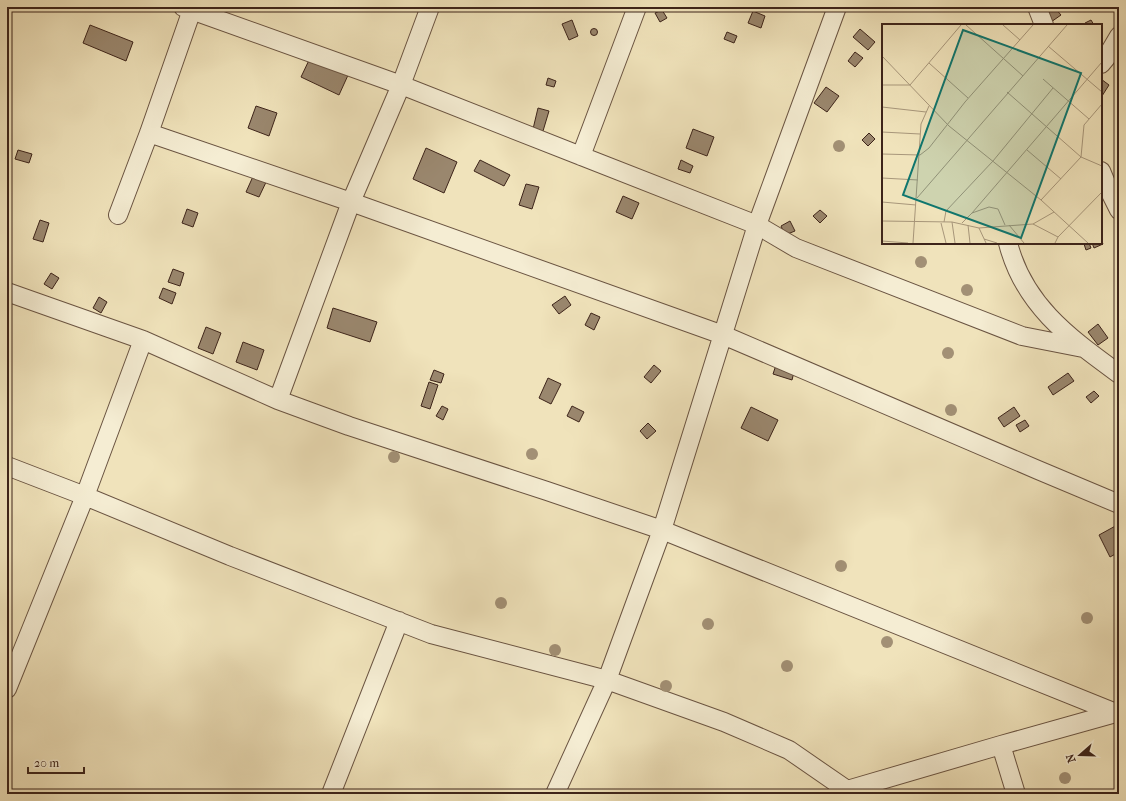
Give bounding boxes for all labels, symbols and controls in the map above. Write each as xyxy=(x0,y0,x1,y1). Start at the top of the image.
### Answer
inset map xyxy=(882,24,1102,244)
north arrow xyxy=(1060,735,1100,775)
scale bar xyxy=(28,749,84,775)
text: N xyxy=(1063,751,1079,764)
text: 20 m xyxy=(34,756,59,770)

